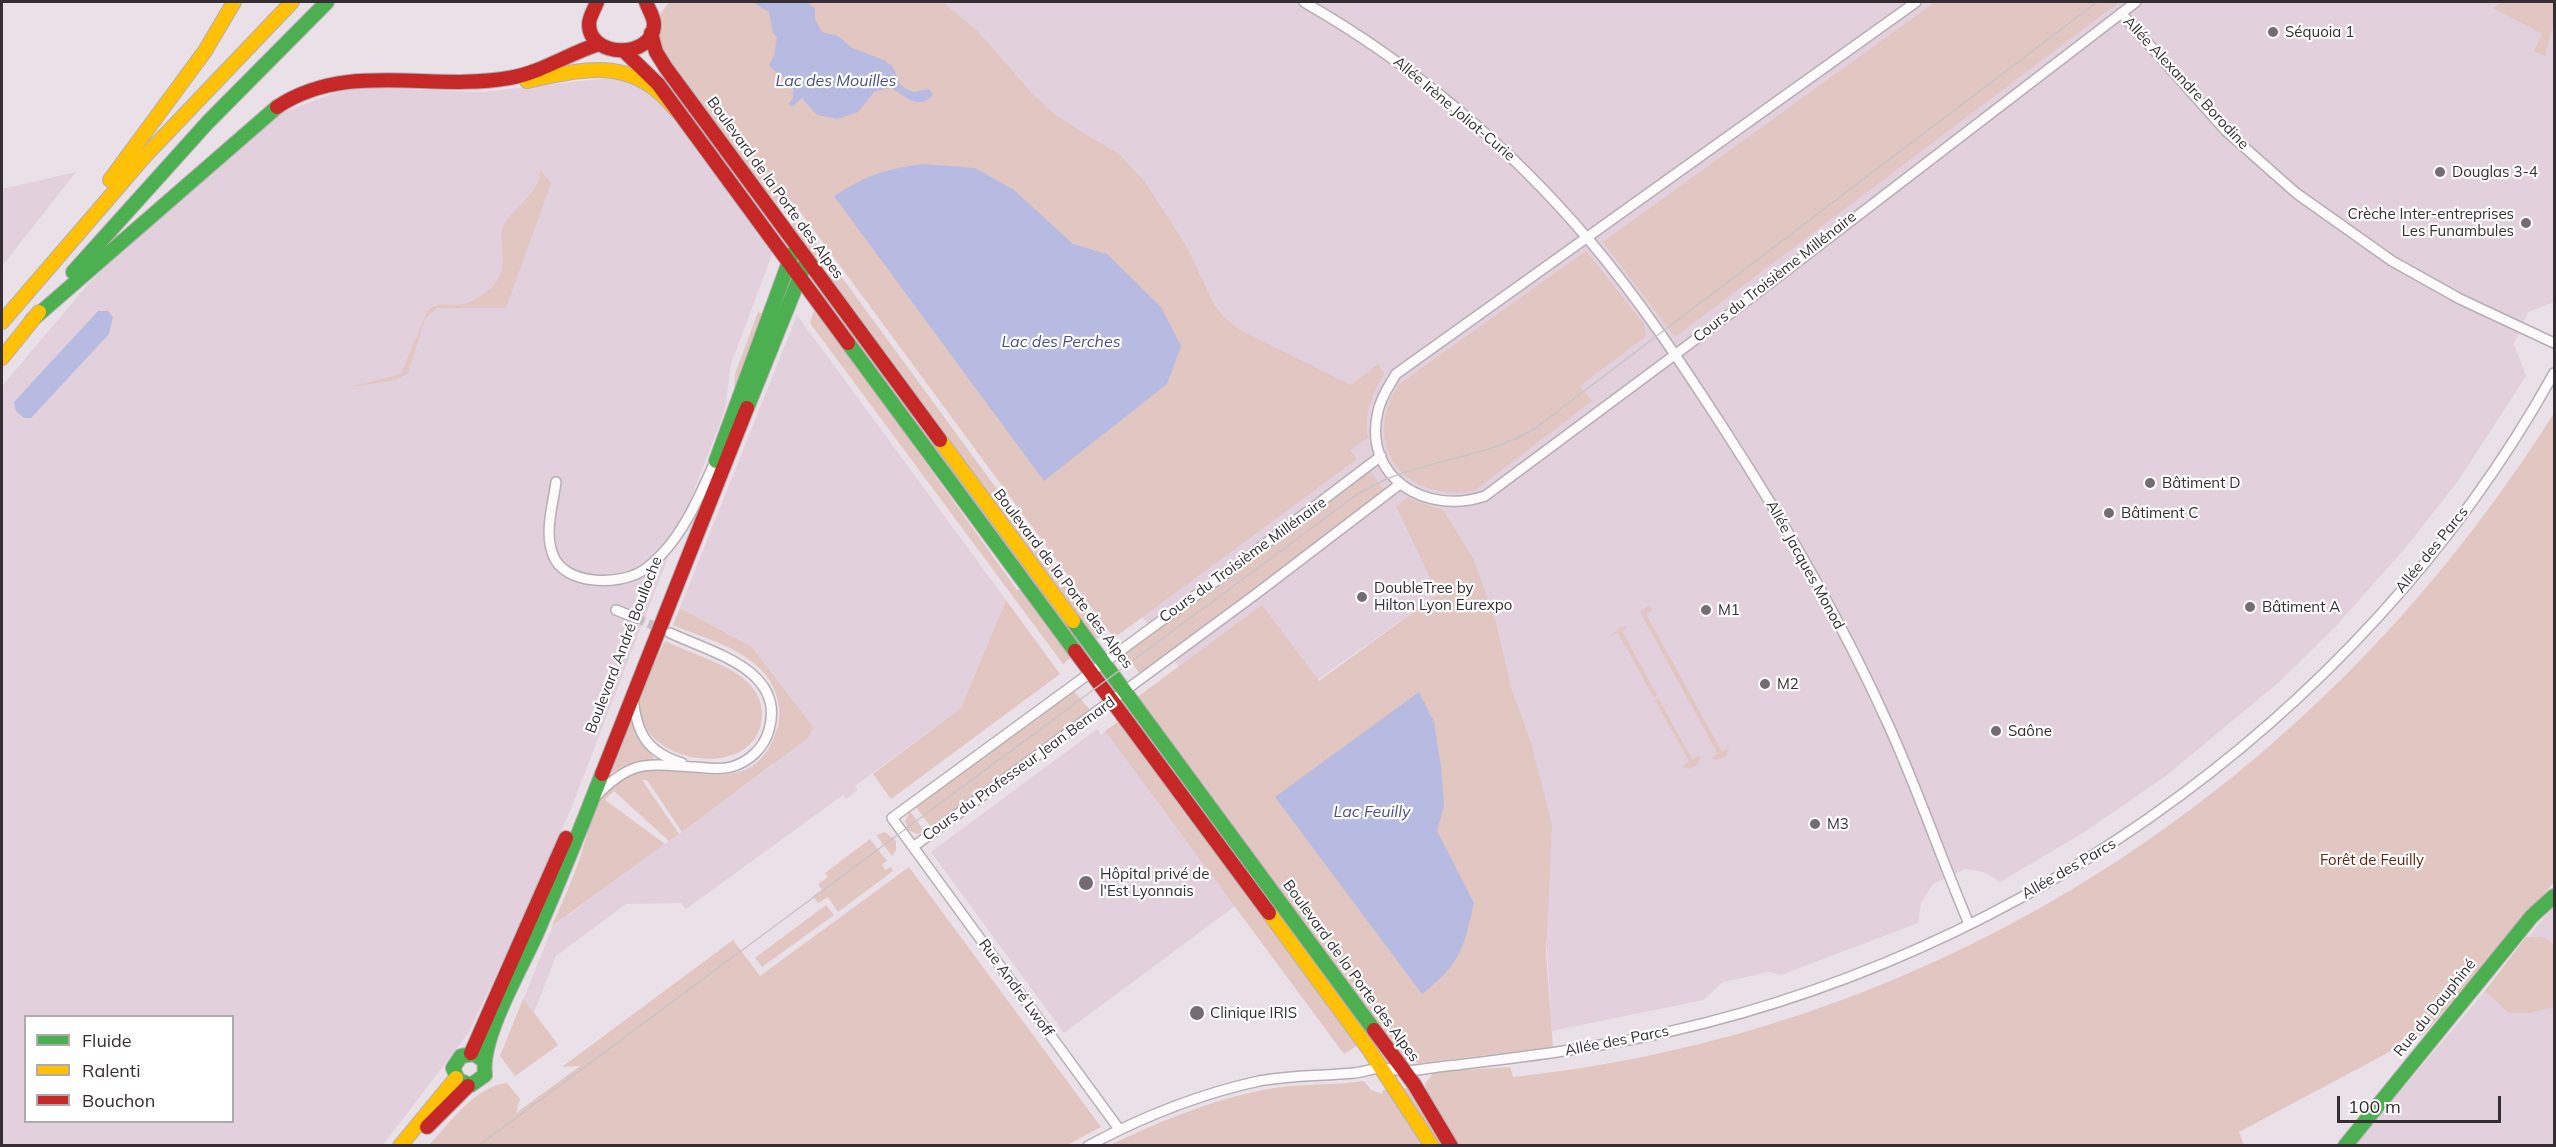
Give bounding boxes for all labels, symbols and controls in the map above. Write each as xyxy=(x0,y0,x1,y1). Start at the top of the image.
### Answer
street label: Allée Alexandre Borodine xyxy=(2120,13,2252,153)
place label: Séquoia 1 xyxy=(2285,23,2354,41)
marker: Séquoia 1 xyxy=(2266,25,2280,39)
street label: Allée Irène Joliot-Curie xyxy=(1390,53,1518,165)
water label: Lac des Mouilles xyxy=(776,71,896,91)
street label: Boulevard de la Porte des Alpes xyxy=(703,94,847,282)
place label: Douglas 3-4 xyxy=(2452,163,2538,181)
marker: Douglas 3-4 xyxy=(2433,165,2447,179)
place label: Crèche Inter-entreprises Les Funambules xyxy=(2347,205,2514,240)
street label: Cours du Troisième Millénaire xyxy=(1690,208,1860,346)
marker: Crèche Inter-entreprises Les Funambules xyxy=(2519,216,2533,230)
water label: Lac des Perches xyxy=(1001,332,1121,352)
place label: Bâtiment D xyxy=(2162,474,2241,492)
marker: Bâtiment D xyxy=(2143,476,2157,490)
street label: Boulevard de la Porte des Alpes xyxy=(989,486,1137,672)
street label: Cours du Troisième Millénaire xyxy=(1156,493,1330,627)
street label: Allée Jacques Monod xyxy=(1762,497,1848,633)
street label: Allée des Parcs xyxy=(2392,503,2472,597)
place label: Bâtiment C xyxy=(2121,504,2199,522)
marker: Bâtiment C xyxy=(2102,506,2116,520)
street label: Boulevard André Boulloche xyxy=(582,554,666,736)
place label: DoubleTree by Hilton Lyon Eurexpo xyxy=(1374,579,1512,614)
marker: DoubleTree by Hilton Lyon Eurexpo xyxy=(1355,590,1369,604)
place label: Bâtiment A xyxy=(2262,598,2340,616)
marker: Bâtiment A xyxy=(2243,600,2257,614)
place label: M1 xyxy=(1718,601,1740,619)
marker: M1 xyxy=(1699,603,1713,617)
place label: M2 xyxy=(1777,675,1799,693)
marker: M2 xyxy=(1758,677,1772,691)
street label: Cours du Professeur Jean Bernard xyxy=(919,693,1119,845)
place label: Saône xyxy=(2008,722,2052,740)
marker: Saône xyxy=(1989,724,2003,738)
water label: Lac Feuilly xyxy=(1334,802,1410,822)
place label: M3 xyxy=(1827,815,1849,833)
marker: M3 xyxy=(1808,817,1822,831)
street label: Allée des Parcs xyxy=(2019,835,2119,903)
park label: Forêt de Feuilly xyxy=(2320,851,2424,869)
place label: Hôpital privé de l'Est Lyonnais xyxy=(1100,865,1209,900)
marker: Hôpital privé de l'Est Lyonnais xyxy=(1077,874,1095,892)
street label: Boulevard de la Porte des Alpes xyxy=(1279,877,1423,1065)
street label: Rue André Lwoff xyxy=(975,936,1057,1040)
street label: Rue du Dauphiné xyxy=(2390,956,2480,1060)
marker: Clinique IRIS xyxy=(1188,1004,1206,1022)
place label: Clinique IRIS xyxy=(1210,1004,1297,1022)
legend xyxy=(24,1015,234,1123)
street label: Allée des Parcs xyxy=(1563,1022,1671,1060)
text: Fluide xyxy=(82,1029,132,1052)
text: Ralenti xyxy=(82,1059,140,1082)
scale bar xyxy=(2340,1084,2504,1122)
text: Bouchon xyxy=(82,1089,155,1112)
text: 100 m xyxy=(2348,1095,2401,1118)

